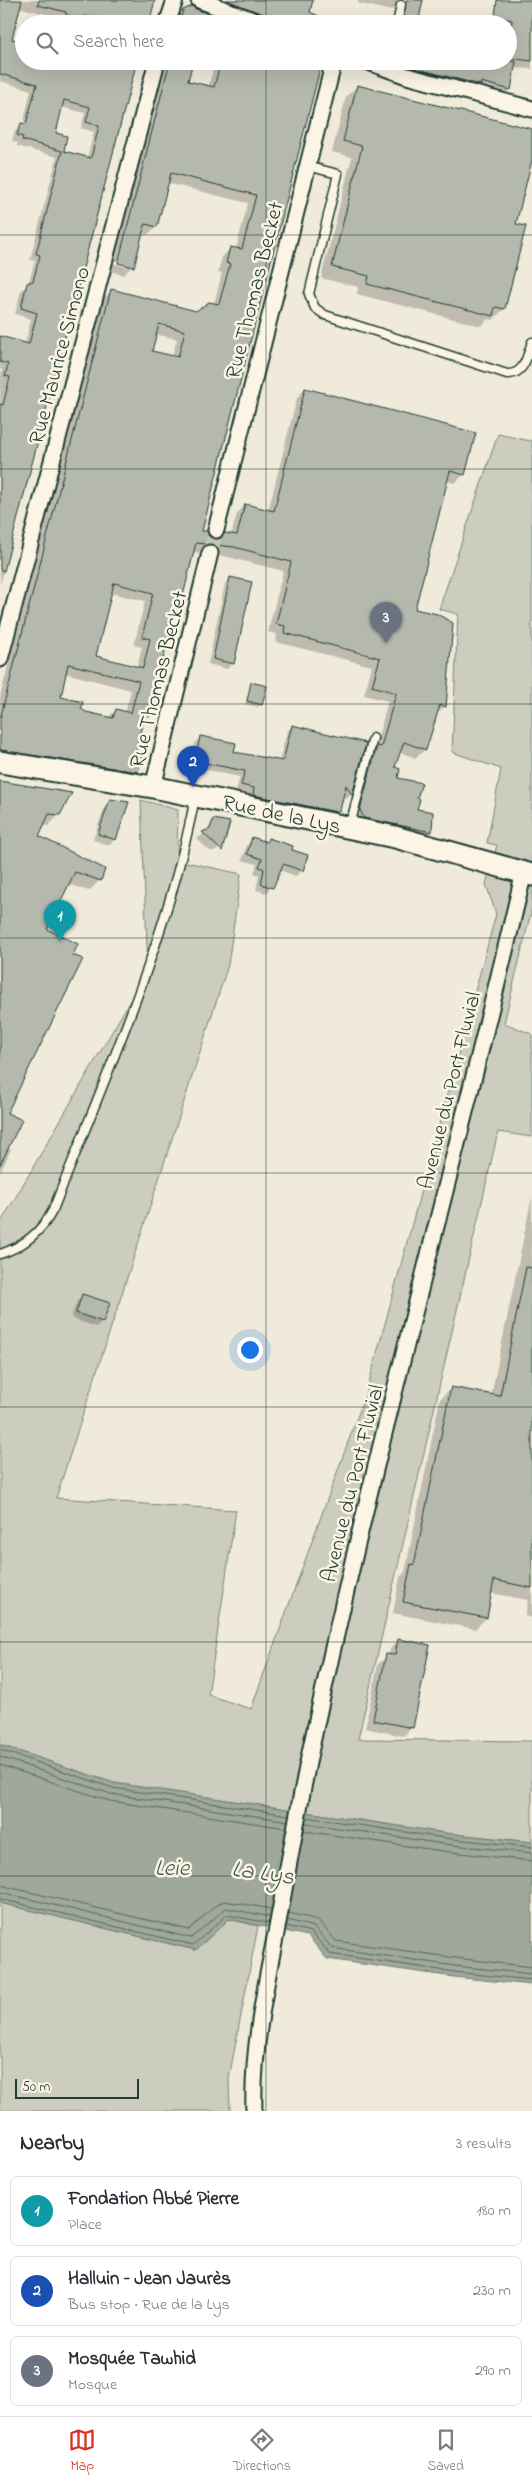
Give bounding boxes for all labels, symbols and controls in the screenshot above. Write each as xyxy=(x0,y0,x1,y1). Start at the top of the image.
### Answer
search box xyxy=(15,15,517,70)
icon: search xyxy=(33,29,61,57)
text: Search here xyxy=(73,29,164,56)
street label: Rue Thomas Becket xyxy=(218,198,294,383)
street label: Rue Maurice Simono xyxy=(22,263,100,448)
street label: Rue Thomas Becket xyxy=(122,587,198,772)
pin: 3 xyxy=(370,602,402,643)
pin: 2 xyxy=(177,746,209,787)
street label: Rue de la Lys xyxy=(219,788,344,845)
pin: 1 xyxy=(44,900,76,941)
street label: Avenue du Port Fluvial xyxy=(411,988,491,1193)
your location xyxy=(237,1337,263,1363)
street label: Avenue du Port Fluvial xyxy=(314,1381,394,1586)
water label: Leie xyxy=(155,1852,191,1887)
water label: La Lys xyxy=(229,1853,297,1896)
scale bar xyxy=(15,2076,139,2099)
text: 50 m xyxy=(22,2077,50,2098)
text: Nearby xyxy=(20,2129,84,2159)
text: 3 results xyxy=(456,2132,512,2156)
text: Fondation Abbé Pierre xyxy=(68,2186,239,2213)
text: 1 xyxy=(34,2199,40,2223)
text: 180 m xyxy=(477,2199,511,2223)
text: Place xyxy=(68,2213,102,2237)
text: Halluin – Jean Jaurès xyxy=(68,2266,231,2293)
text: 2 xyxy=(33,2279,41,2303)
text: 230 m xyxy=(473,2279,511,2303)
text: Bus stop · Rue de la Lys xyxy=(68,2293,230,2317)
text: Mosquée Tawhid xyxy=(68,2346,196,2373)
text: 3 xyxy=(34,2359,40,2383)
text: 290 m xyxy=(475,2359,511,2383)
text: Mosque xyxy=(68,2373,117,2397)
tab: Map xyxy=(68,2426,96,2477)
tab: Directions xyxy=(233,2426,291,2477)
tab: Saved xyxy=(427,2426,464,2477)

